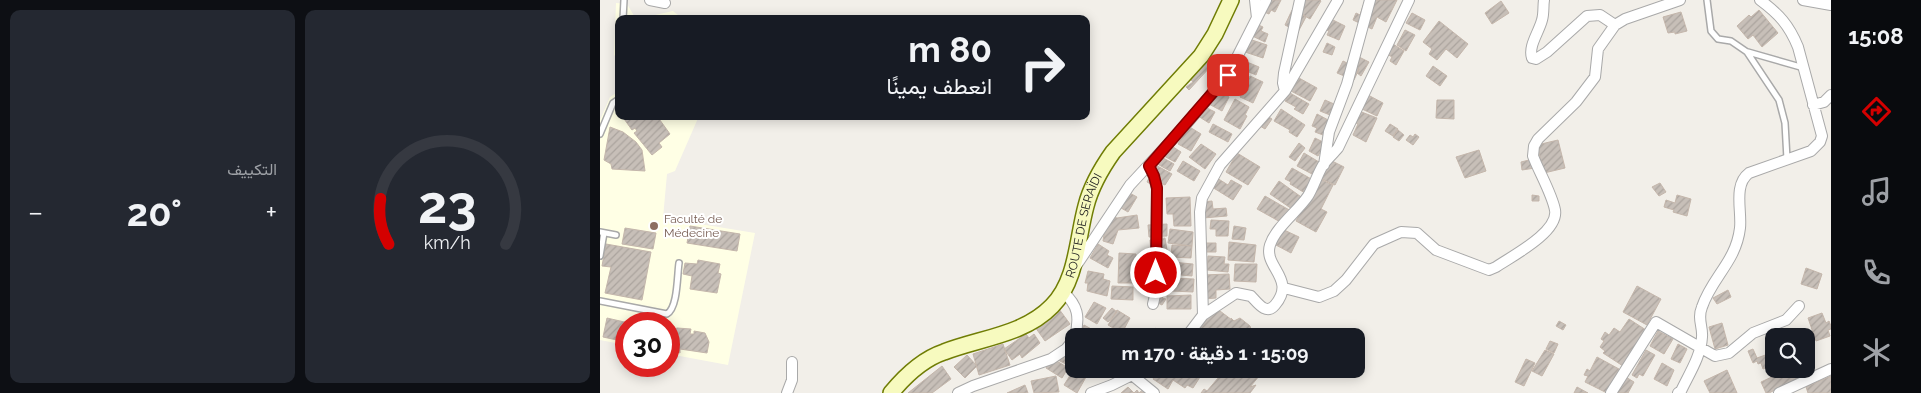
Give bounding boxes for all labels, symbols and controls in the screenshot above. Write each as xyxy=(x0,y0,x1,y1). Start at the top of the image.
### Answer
text: 15:08 xyxy=(1848,23,1904,49)
text: 80 m xyxy=(908,29,992,70)
icon: right xyxy=(1010,35,1075,100)
pin xyxy=(1207,54,1249,96)
icon: arrive xyxy=(1214,61,1242,89)
text: انعطف يمينًا xyxy=(887,73,992,99)
icon: directions xyxy=(1859,94,1894,129)
text: التكييف xyxy=(227,160,277,179)
street label: ROUTE DE SERAÏDI xyxy=(1063,171,1105,280)
text: 23 xyxy=(418,174,477,235)
icon: music xyxy=(1859,174,1894,209)
text: 20° xyxy=(127,190,182,235)
text: − xyxy=(28,196,43,229)
text: + xyxy=(265,196,277,229)
place label: Faculté de Médecine xyxy=(664,212,722,240)
marker: Faculté de Médecine xyxy=(648,220,660,232)
text: km/h xyxy=(424,232,471,253)
position arrow xyxy=(1129,246,1181,298)
icon: phone xyxy=(1859,255,1894,290)
speed limit sign: 30 xyxy=(615,312,680,377)
map controls xyxy=(1765,328,1815,378)
button: search xyxy=(1765,328,1815,378)
icon: climate xyxy=(1859,335,1894,370)
text: 15:09 · 1 دقيقة · 170 m xyxy=(1121,342,1309,364)

